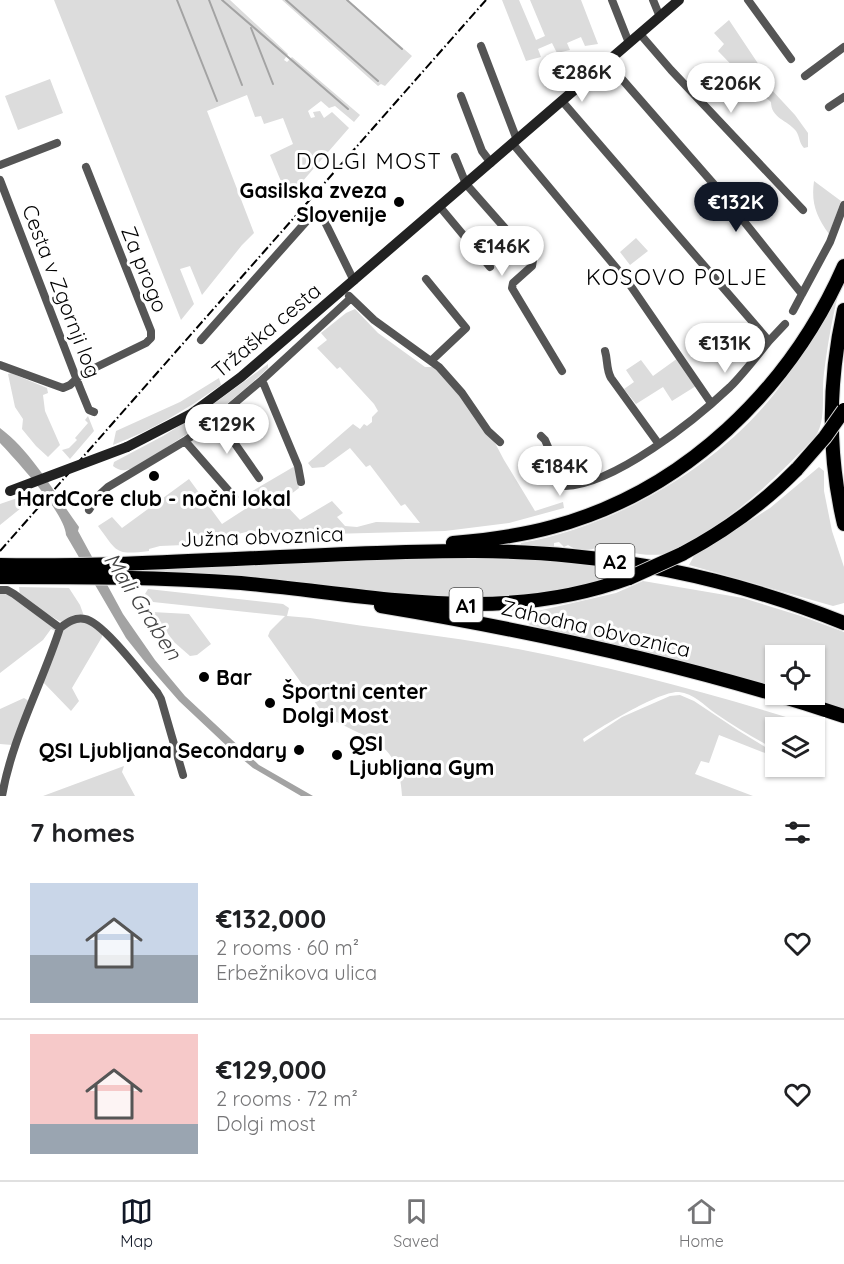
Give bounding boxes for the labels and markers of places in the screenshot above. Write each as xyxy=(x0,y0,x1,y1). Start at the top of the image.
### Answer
pin: €286K xyxy=(540,52,624,103)
pin: €206K xyxy=(689,63,773,114)
place label: Gasilska zveza Slovenije xyxy=(239,177,387,227)
pin: €132K xyxy=(694,182,778,233)
marker: Gasilska zveza Slovenije xyxy=(392,195,406,209)
pin: €146K xyxy=(460,226,544,277)
pin: €131K xyxy=(683,323,767,374)
pin: €129K xyxy=(185,404,269,455)
pin: €184K xyxy=(518,446,602,497)
marker: HardCore club - nočni lokal xyxy=(147,469,161,483)
place label: HardCore club - nočni lokal xyxy=(17,485,291,511)
place label: Bar xyxy=(216,664,252,690)
marker: Bar xyxy=(197,670,211,684)
place label: Športni center Dolgi Most xyxy=(282,678,428,728)
marker: Športni center Dolgi Most xyxy=(263,696,277,710)
place label: QSI Ljubljana Gym xyxy=(349,730,494,780)
place label: QSI Ljubljana Secondary xyxy=(39,737,287,763)
marker: QSI Ljubljana Secondary xyxy=(292,743,306,757)
marker: QSI Ljubljana Gym xyxy=(330,748,344,762)

